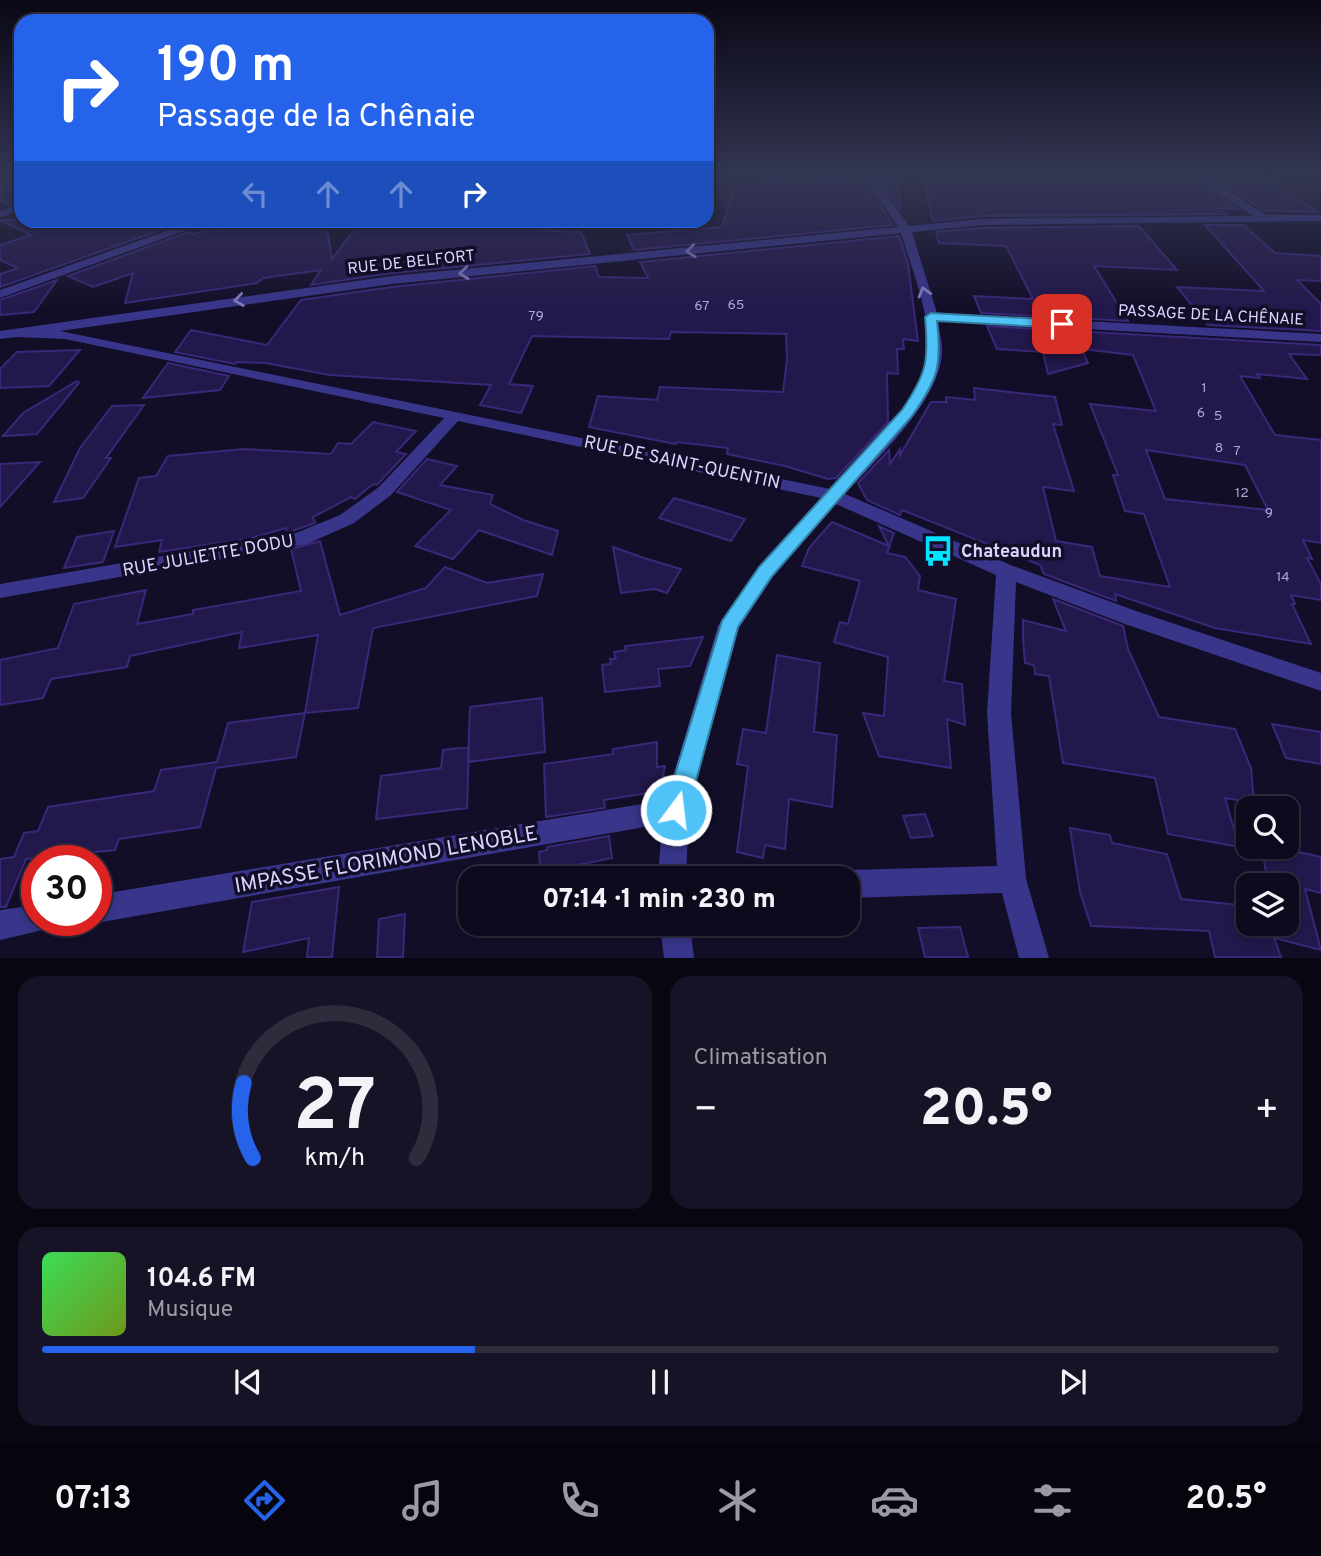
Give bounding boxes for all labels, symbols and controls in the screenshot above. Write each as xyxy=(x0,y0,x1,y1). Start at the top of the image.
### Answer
text: 190 m xyxy=(157,37,294,99)
icon: right xyxy=(42,42,133,133)
text: Passage de la Chênaie xyxy=(157,98,475,138)
icon: left xyxy=(236,175,274,213)
icon: ahead xyxy=(309,175,347,213)
icon: ahead xyxy=(382,175,420,213)
icon: right xyxy=(455,175,493,213)
one-way arrow xyxy=(685,243,696,258)
street label: RUE DE BELFORT xyxy=(346,246,476,280)
one-way arrow xyxy=(458,265,469,280)
one-way arrow xyxy=(917,286,932,298)
one-way arrow xyxy=(233,293,244,308)
pin xyxy=(1032,294,1092,354)
house number: 65 xyxy=(727,297,745,314)
house number: 67 xyxy=(694,298,710,315)
street label: PASSAGE DE LA CHÊNAIE xyxy=(1118,299,1304,331)
icon: arrive xyxy=(1043,305,1081,343)
house number: 79 xyxy=(528,308,544,325)
house number: 1 xyxy=(1201,380,1207,397)
house number: 6 xyxy=(1197,405,1205,422)
house number: 5 xyxy=(1214,408,1222,425)
street label: RUE DE SAINT-QUENTIN xyxy=(581,431,782,496)
house number: 8 xyxy=(1215,440,1223,457)
house number: 7 xyxy=(1233,443,1241,460)
house number: 12 xyxy=(1235,485,1249,502)
house number: 9 xyxy=(1265,505,1273,522)
street label: RUE JULIETTE DODU xyxy=(121,530,296,583)
bus stop icon: Chateaudun xyxy=(921,534,955,568)
place label: Chateaudun xyxy=(961,541,1062,564)
house number: 14 xyxy=(1276,569,1290,586)
position arrow xyxy=(639,773,713,847)
map controls xyxy=(1236,796,1299,936)
button: search xyxy=(1236,796,1299,859)
street label: IMPASSE FLORIMOND LENOBLE xyxy=(233,821,540,900)
speed limit sign: 30 xyxy=(21,845,112,936)
button: layers xyxy=(1236,873,1299,936)
text: 07:14 · 1 min · 230 m xyxy=(542,884,776,917)
text: Climatisation xyxy=(694,1044,828,1073)
text: 27 xyxy=(293,1065,376,1157)
text: 20.5° xyxy=(920,1078,1053,1144)
text: − xyxy=(694,1087,718,1136)
text: + xyxy=(1254,1087,1279,1136)
text: km/h xyxy=(304,1143,365,1175)
text: 104.6 FM xyxy=(147,1263,256,1296)
text: Musique xyxy=(147,1296,233,1325)
icon: previous xyxy=(229,1363,267,1401)
icon: pause xyxy=(641,1363,679,1401)
icon: next xyxy=(1054,1363,1092,1401)
icon: directions xyxy=(240,1476,289,1525)
icon: music xyxy=(398,1476,447,1525)
icon: phone xyxy=(555,1476,604,1525)
icon: climate xyxy=(713,1476,762,1525)
icon: car xyxy=(870,1476,919,1525)
icon: filters xyxy=(1028,1476,1077,1525)
text: 07:13 xyxy=(54,1480,132,1520)
text: 20.5° xyxy=(1185,1480,1267,1520)

